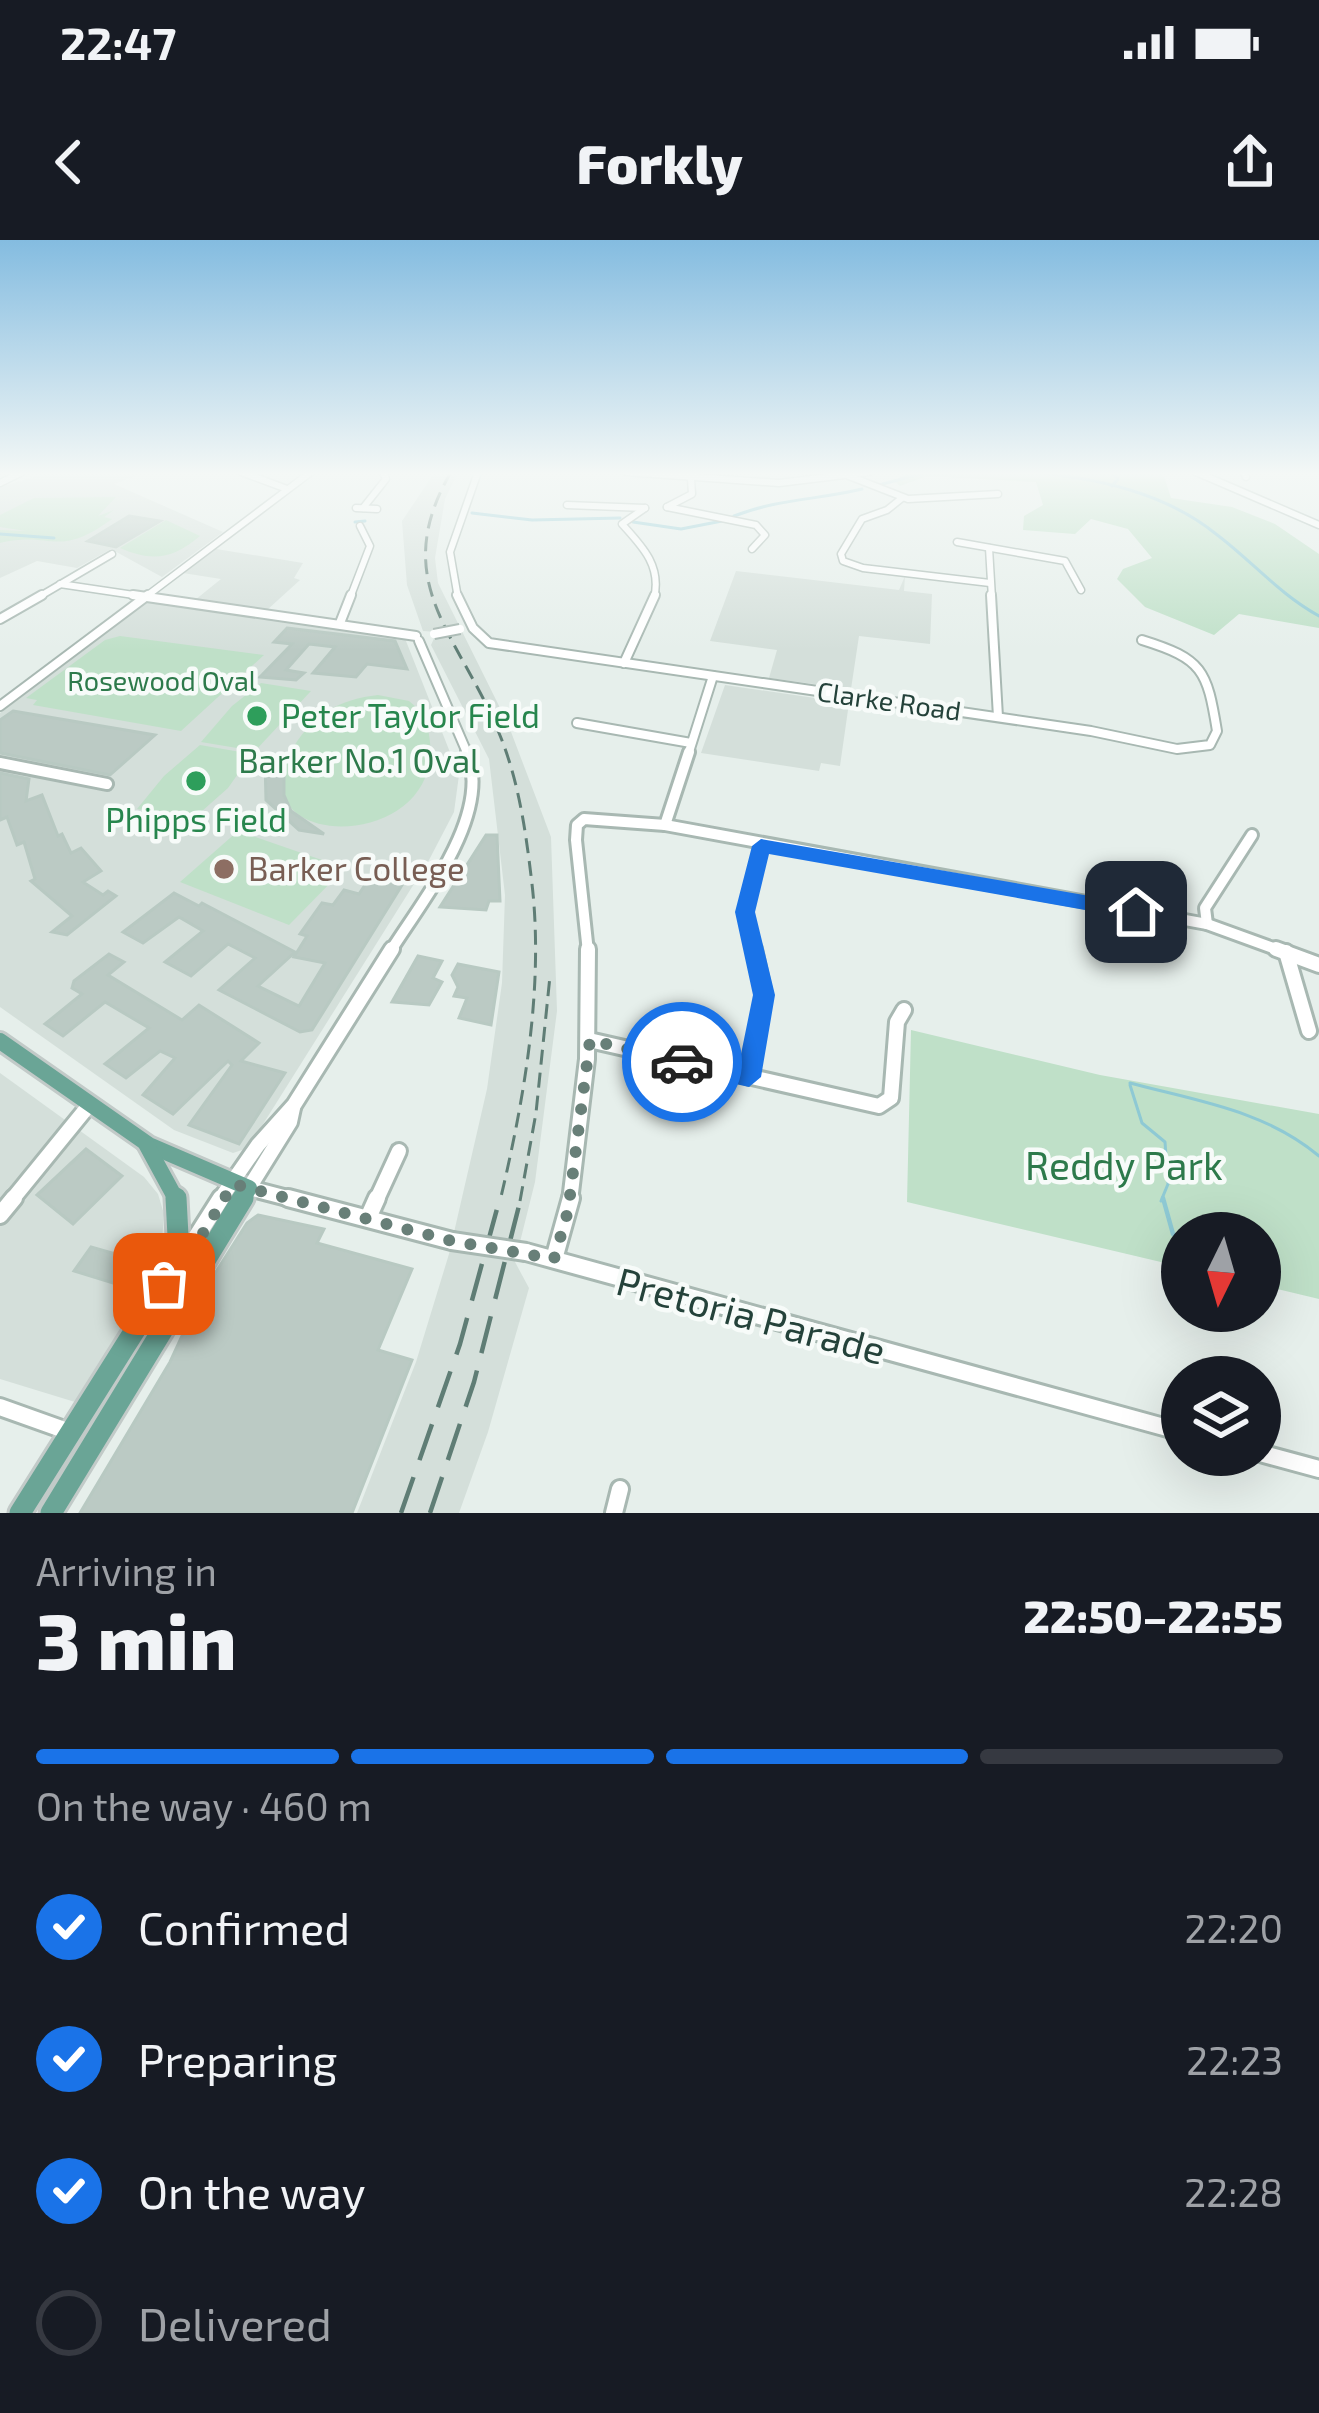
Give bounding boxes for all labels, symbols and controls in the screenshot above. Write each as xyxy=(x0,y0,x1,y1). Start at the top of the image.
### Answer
text: 22:47 xyxy=(60,15,176,69)
icon: back xyxy=(36,129,102,195)
icon: share xyxy=(1217,129,1283,195)
text: Forkly xyxy=(576,130,743,195)
park label: Rosewood Oval xyxy=(67,664,257,696)
street label: Clarke Road xyxy=(815,674,963,726)
place label: Peter Taylor Field xyxy=(281,695,540,735)
marker: Peter Taylor Field xyxy=(244,703,270,729)
park label: Barker No.1 Oval xyxy=(238,740,480,780)
marker: Phipps Field xyxy=(183,768,209,794)
place label: Phipps Field xyxy=(105,799,287,839)
place label: Barker College xyxy=(248,848,465,888)
marker: Barker College xyxy=(211,856,237,882)
pin xyxy=(1085,861,1187,963)
icon: home xyxy=(1103,879,1169,945)
courier xyxy=(622,1002,742,1122)
icon: car xyxy=(649,1029,715,1095)
park label: Reddy Park xyxy=(1025,1141,1223,1188)
north arrow xyxy=(1161,1212,1281,1332)
map controls xyxy=(1161,1212,1281,1476)
pin xyxy=(113,1233,215,1335)
icon: bag xyxy=(131,1251,197,1317)
street label: Pretoria Parade xyxy=(612,1256,891,1373)
button: layers xyxy=(1161,1356,1281,1476)
text: Arriving in xyxy=(36,1547,217,1594)
text: 22:50–22:55 xyxy=(1023,1588,1283,1642)
text: 3 min xyxy=(36,1592,237,1686)
text: On the way · 460 m xyxy=(36,1782,372,1829)
icon: check xyxy=(36,1894,102,1960)
text: Confirmed xyxy=(138,1900,350,1954)
text: 22:20 xyxy=(1185,1904,1283,1951)
icon: check xyxy=(36,2026,102,2092)
text: Preparing xyxy=(138,2032,337,2086)
text: 22:23 xyxy=(1186,2036,1283,2083)
icon: check xyxy=(36,2158,102,2224)
text: On the way xyxy=(138,2164,365,2218)
text: 22:28 xyxy=(1184,2168,1283,2215)
text: Delivered xyxy=(138,2296,332,2350)

